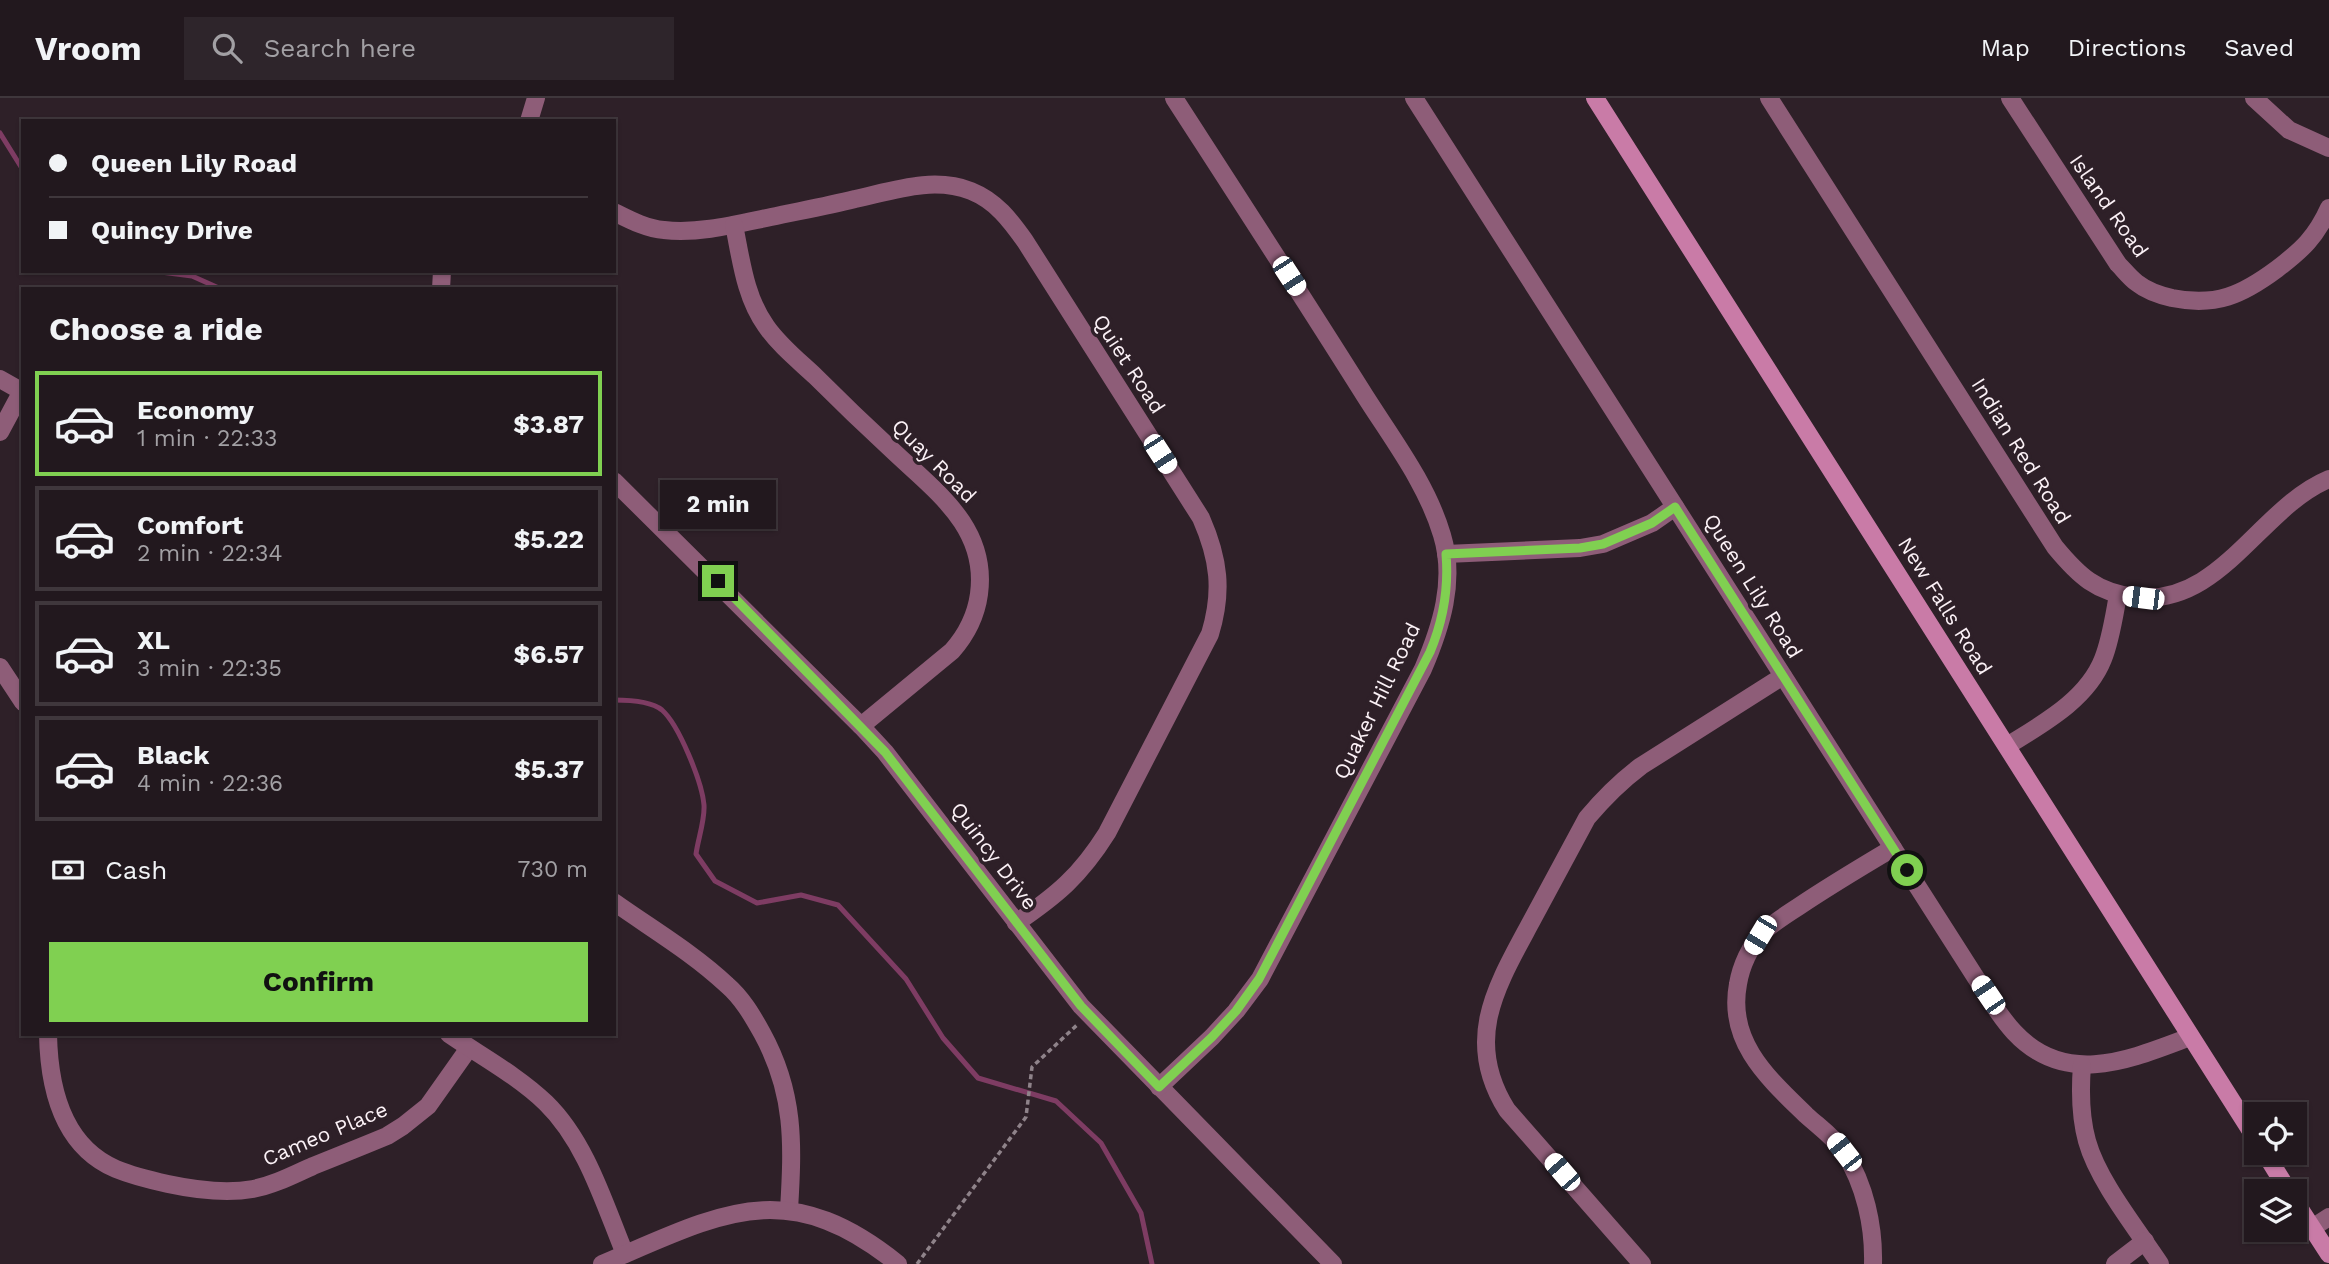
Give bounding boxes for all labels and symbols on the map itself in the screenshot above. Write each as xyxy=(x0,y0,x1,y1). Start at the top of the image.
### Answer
street label: Island Road xyxy=(2065,149,2154,262)
car xyxy=(1269,253,1310,299)
street label: Quiet Road xyxy=(1088,309,1171,418)
street label: Indian Red Road xyxy=(1967,373,2076,528)
street label: Quay Road xyxy=(887,413,982,508)
car xyxy=(1140,431,1181,477)
callout: 2 min xyxy=(660,480,776,528)
street label: Queen Lily Road xyxy=(1699,509,1808,663)
street label: New Falls Road xyxy=(1893,532,1998,679)
route end xyxy=(702,565,734,597)
car xyxy=(2121,585,2166,611)
street label: Quaker Hill Road xyxy=(1328,618,1425,783)
street label: Quincy Drive xyxy=(946,797,1043,914)
route start xyxy=(1891,854,1923,886)
car xyxy=(1741,912,1780,958)
car xyxy=(1968,972,2009,1018)
street label: Cameo Place xyxy=(259,1096,391,1171)
car xyxy=(1823,1129,1866,1175)
car xyxy=(1541,1149,1584,1195)

